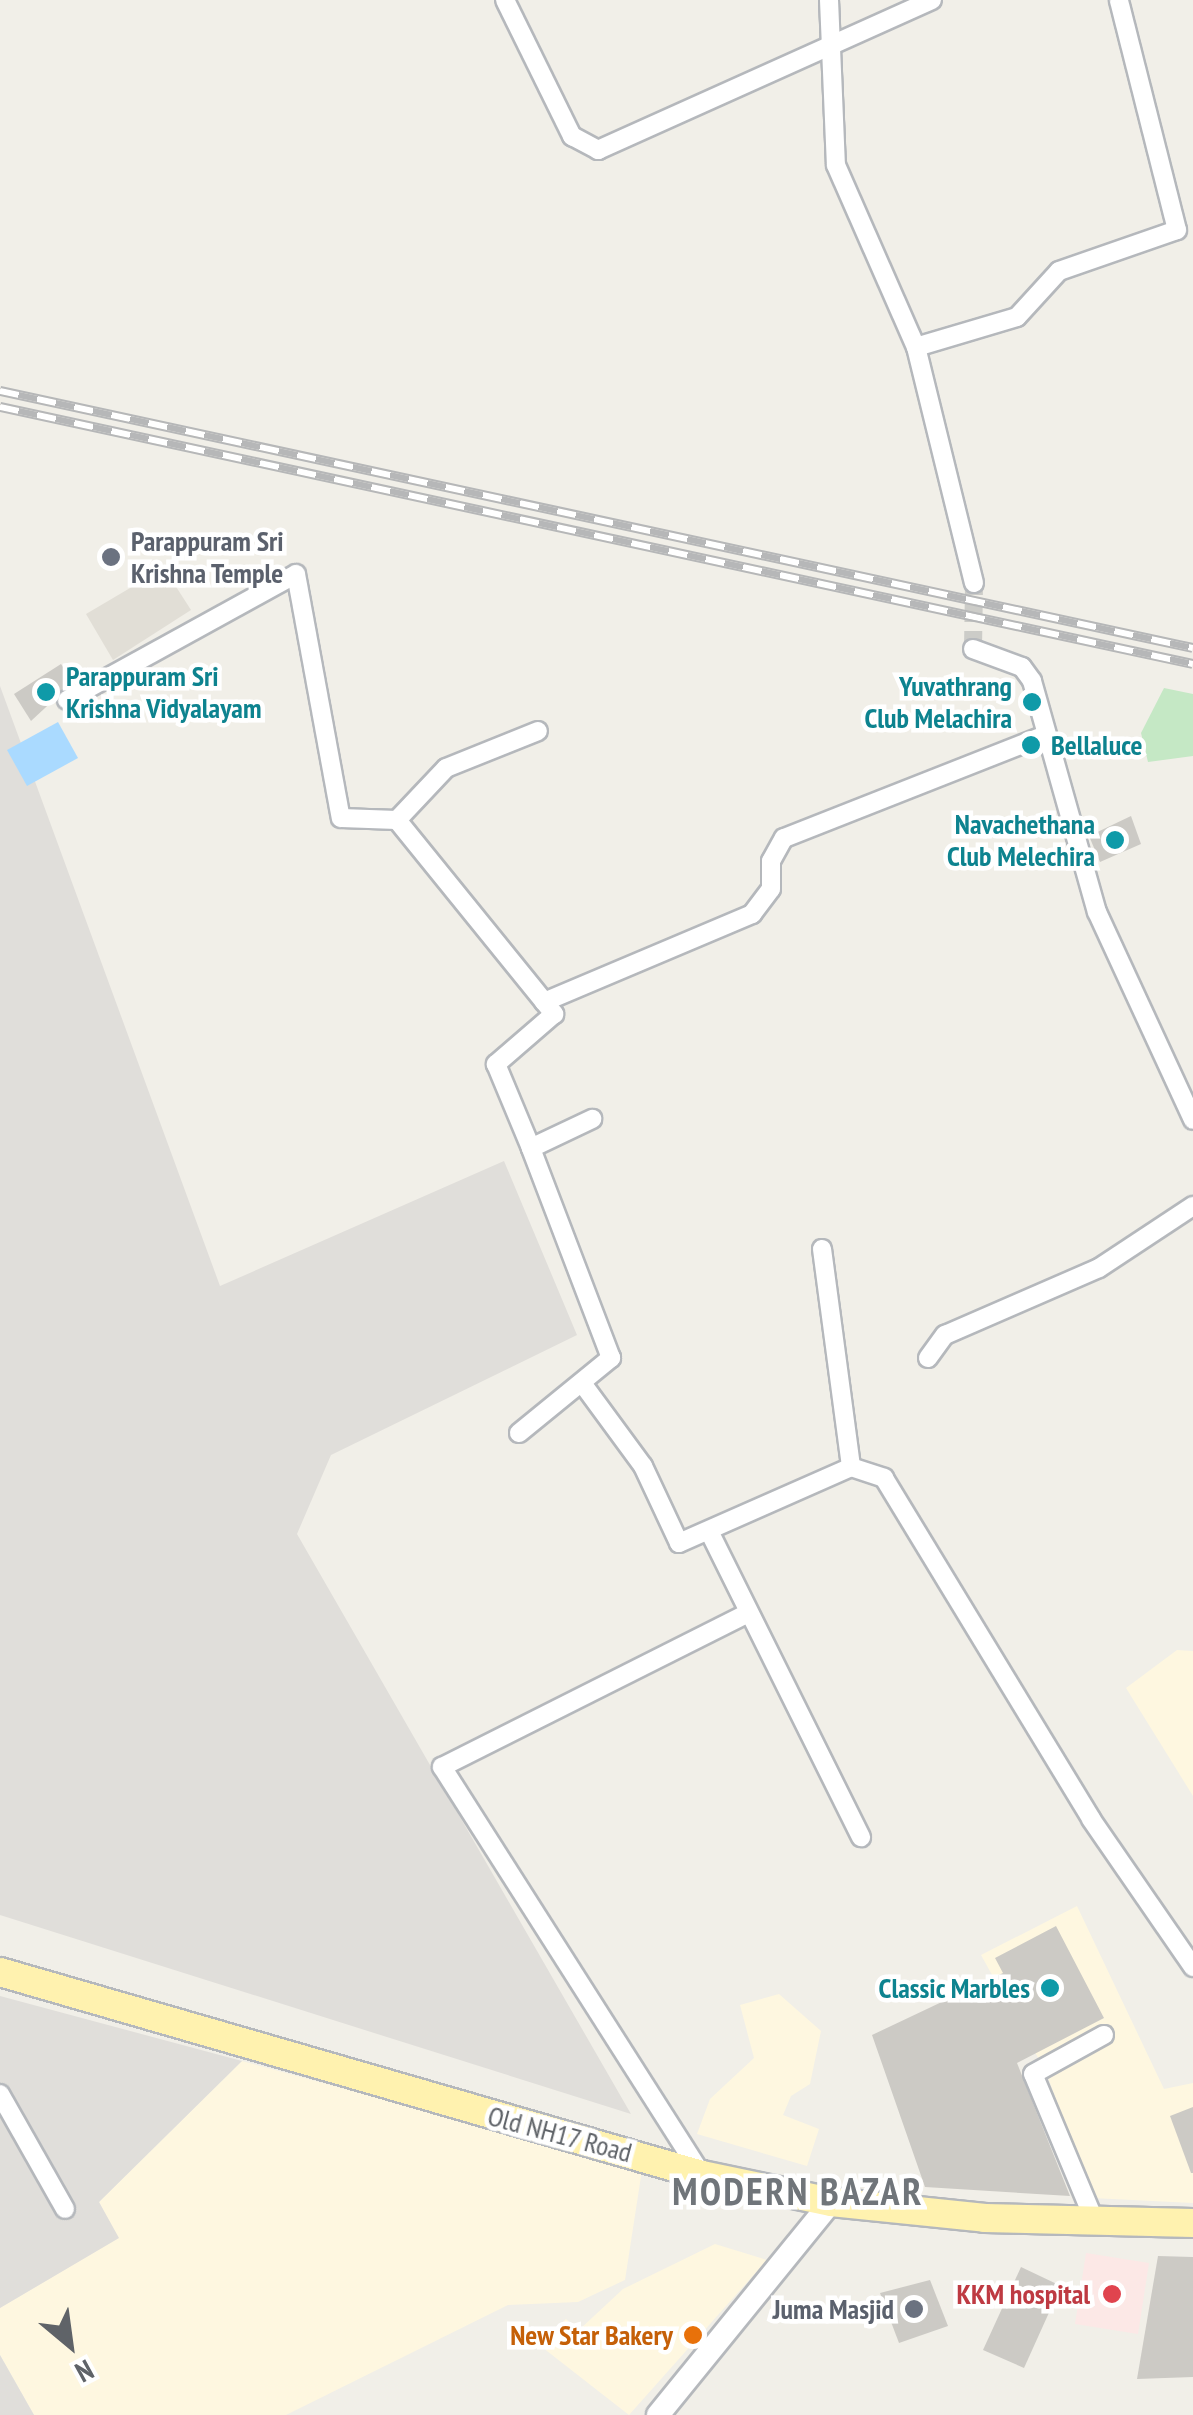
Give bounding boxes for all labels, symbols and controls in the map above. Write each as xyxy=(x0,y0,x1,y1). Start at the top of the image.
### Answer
place label: Parappuram Sri Krishna Temple xyxy=(131,524,284,590)
marker: Parappuram Sri Krishna Temple xyxy=(100,546,122,568)
place label: Parappuram Sri Krishna Vidyalayam xyxy=(66,659,262,725)
place label: Yuvathrang Club Melachira xyxy=(864,669,1012,735)
marker: Parappuram Sri Krishna Vidyalayam xyxy=(35,681,57,703)
marker: Yuvathrang Club Melachira xyxy=(1021,691,1043,713)
place label: Bellaluce xyxy=(1051,728,1143,762)
marker: Bellaluce xyxy=(1020,734,1042,756)
place label: Navachethana Club Melechira xyxy=(947,807,1095,873)
marker: Navachethana Club Melechira xyxy=(1104,829,1126,851)
place label: Classic Marbles xyxy=(878,1971,1030,2005)
marker: Classic Marbles xyxy=(1039,1977,1061,1999)
street label: Old NH17 Road xyxy=(484,2098,636,2170)
district label: MODERN BAZAR xyxy=(672,2168,924,2214)
place label: KKM hospital xyxy=(956,2277,1090,2311)
marker: KKM hospital xyxy=(1099,2281,1125,2307)
place label: Juma Masjid xyxy=(773,2292,894,2326)
north arrow xyxy=(20,2295,120,2395)
marker: Juma Masjid xyxy=(903,2298,925,2320)
place label: New Star Bakery xyxy=(510,2318,673,2352)
marker: New Star Bakery xyxy=(682,2324,704,2346)
text: N xyxy=(69,2352,100,2392)

